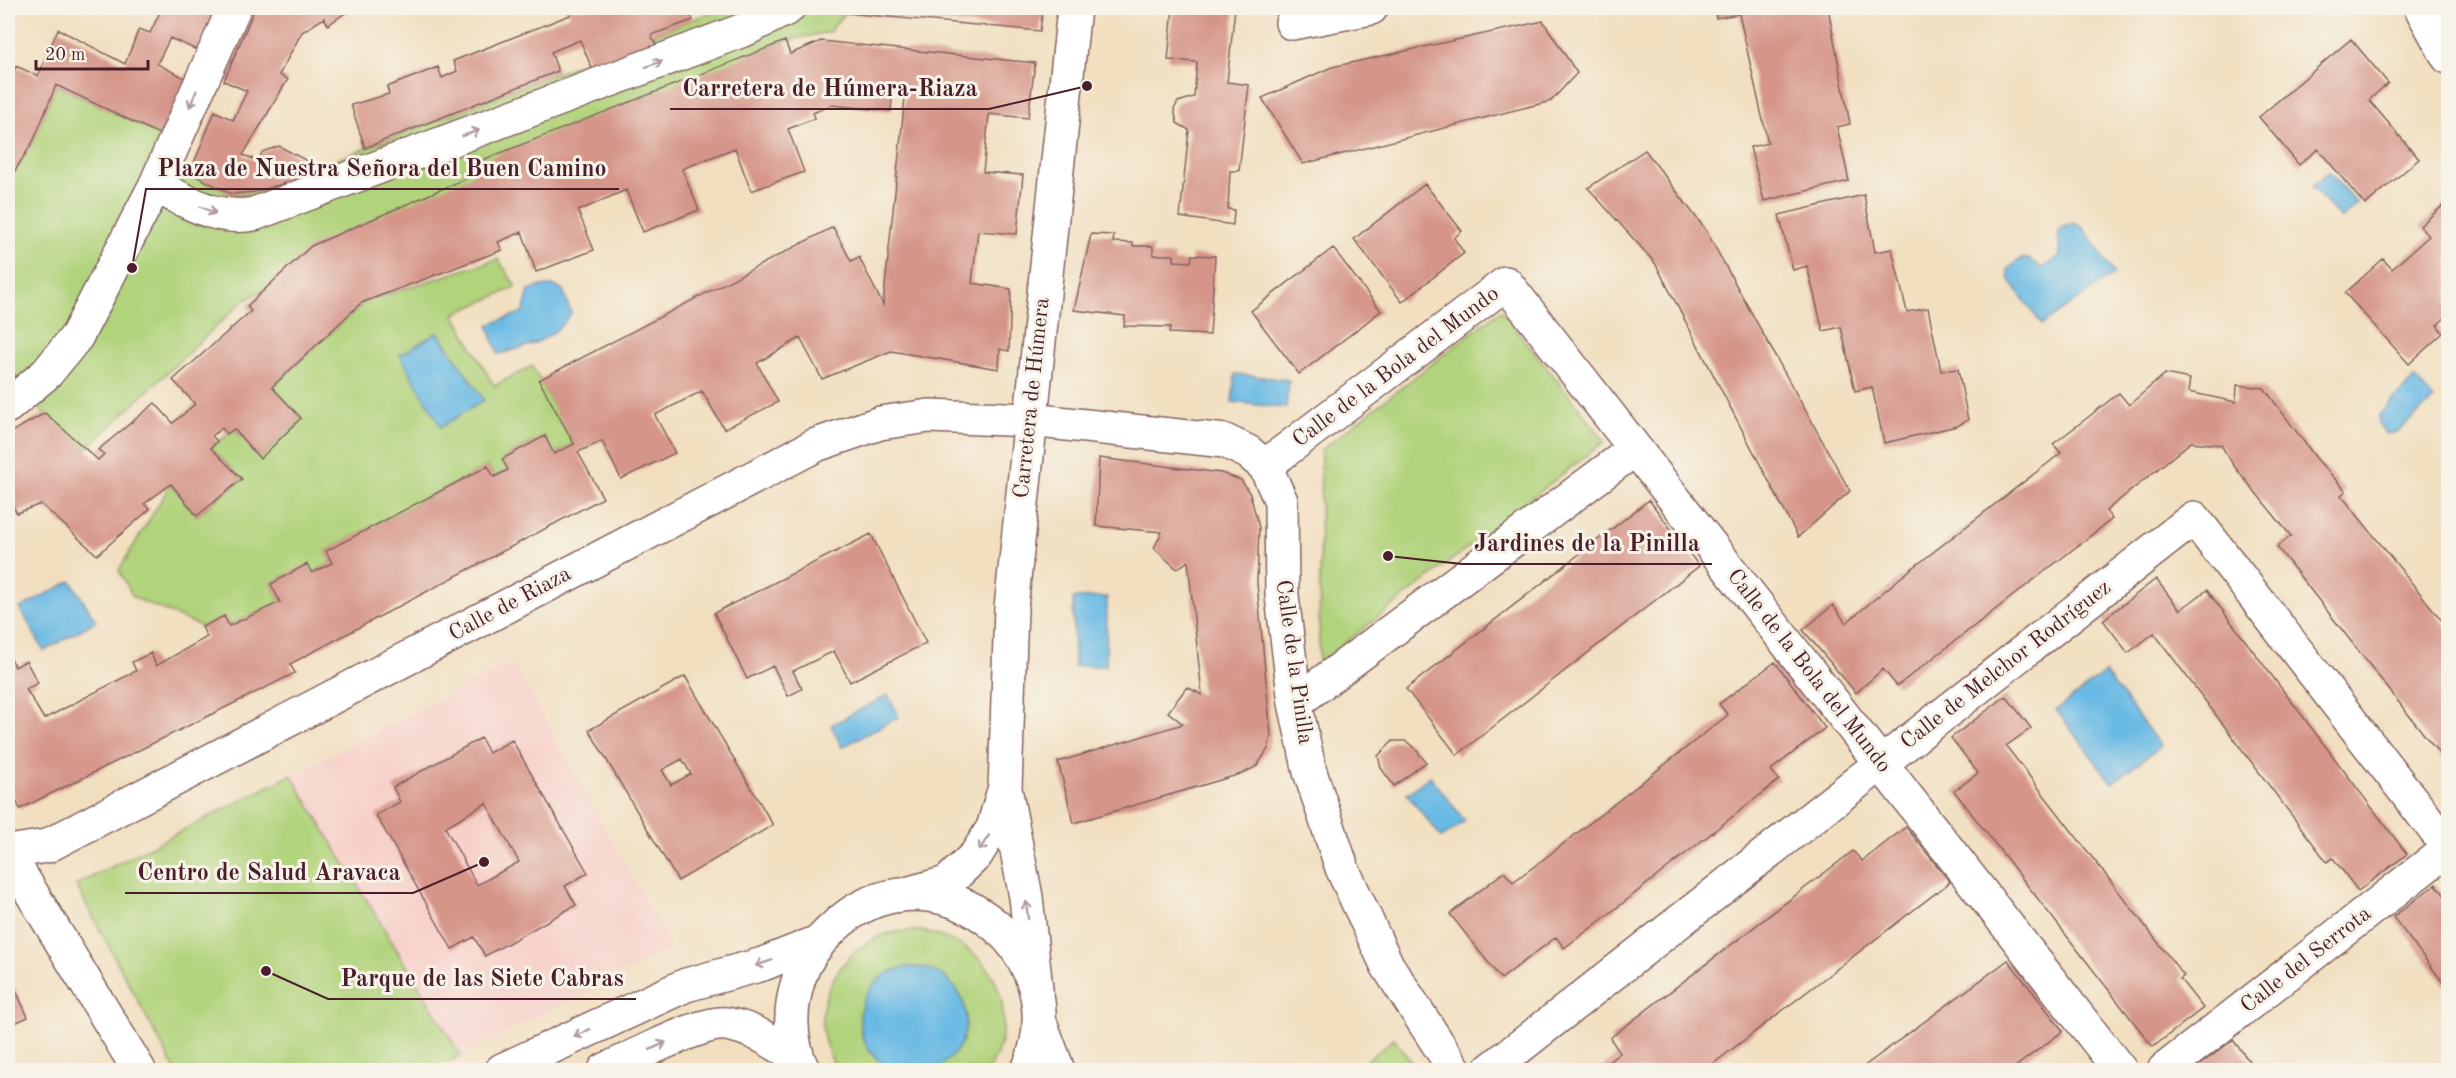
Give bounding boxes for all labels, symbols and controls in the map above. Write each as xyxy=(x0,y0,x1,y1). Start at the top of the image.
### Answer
scale bar xyxy=(36,33,148,71)
text: 20 m xyxy=(45,46,85,64)
one-way arrow xyxy=(644,58,662,69)
callout: Carretera de Húmera-Riaza xyxy=(670,67,989,109)
text: Carretera de Húmera-Riaza xyxy=(682,78,978,102)
one-way arrow xyxy=(187,89,198,108)
one-way arrow xyxy=(461,127,480,138)
callout: Plaza de Nuestra Señora del Buen Camino xyxy=(146,147,619,189)
text: Plaza de Nuestra Señora del Buen Camino xyxy=(157,158,607,182)
one-way arrow xyxy=(199,205,217,216)
street label: Calle de la Bola del Mundo xyxy=(1289,282,1503,452)
street label: Carretera de Húmera xyxy=(1011,296,1054,500)
callout: Jardines de la Pinilla xyxy=(1462,522,1712,564)
text: Jardines de la Pinilla xyxy=(1474,533,1700,557)
street label: Calle de Riaza xyxy=(445,563,575,645)
street label: Calle de la Bola del Mundo xyxy=(1723,565,1895,777)
street label: Calle de Melchor Rodríguez xyxy=(1897,576,2115,754)
street label: Calle de la Pinilla xyxy=(1272,578,1316,746)
one-way arrow xyxy=(977,834,989,851)
callout: Centro de Salud Aravaca xyxy=(125,851,413,893)
text: Centro de Salud Aravaca xyxy=(137,862,401,886)
one-way arrow xyxy=(1022,900,1033,920)
street label: Calle del Serrota xyxy=(2237,902,2375,1018)
callout: Parque de las Siete Cabras xyxy=(328,957,636,999)
one-way arrow xyxy=(755,958,774,969)
text: Parque de las Siete Cabras xyxy=(340,968,624,992)
one-way arrow xyxy=(574,1028,592,1039)
one-way arrow xyxy=(649,1039,667,1051)

